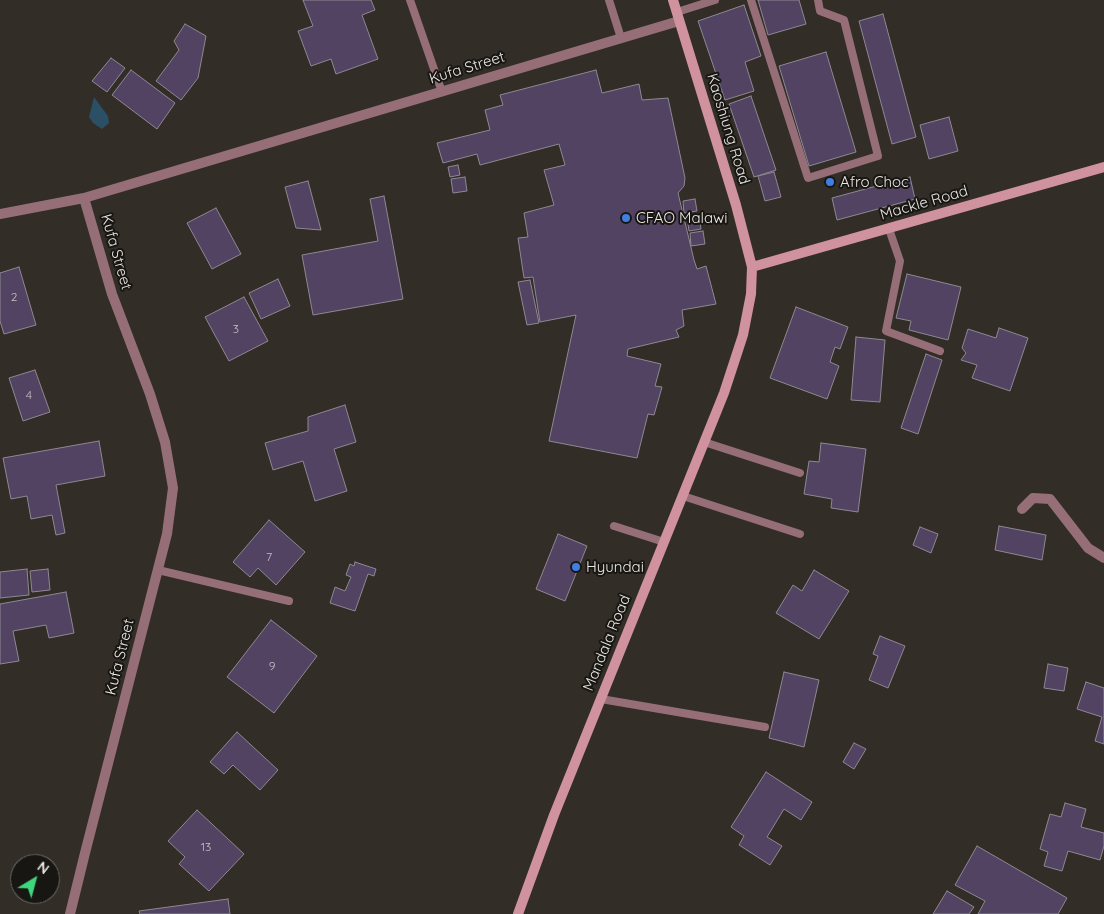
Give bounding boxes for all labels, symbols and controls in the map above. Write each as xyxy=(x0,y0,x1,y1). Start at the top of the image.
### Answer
street label: Kufa Street xyxy=(427,48,507,88)
street label: Kaoshiung Road xyxy=(703,71,753,187)
place label: Afro Choc xyxy=(840,173,909,191)
marker: Afro Choc xyxy=(824,176,836,188)
street label: Mackle Road xyxy=(878,182,970,224)
place label: CFAO Malawi xyxy=(636,209,727,227)
street label: Kufa Street xyxy=(97,212,135,292)
marker: CFAO Malawi xyxy=(620,212,632,224)
house number: 2 xyxy=(11,290,17,304)
house number: 3 xyxy=(233,322,239,336)
house number: 4 xyxy=(26,388,32,402)
house number: 7 xyxy=(266,550,272,564)
place label: Hyundai xyxy=(586,558,644,576)
marker: Hyundai xyxy=(570,561,582,573)
street label: Mandala Road xyxy=(580,592,634,694)
street label: Kufa Street xyxy=(102,617,138,697)
house number: 9 xyxy=(269,659,275,673)
house number: 13 xyxy=(201,840,211,854)
north arrow xyxy=(10,854,60,904)
text: N xyxy=(34,858,53,878)

